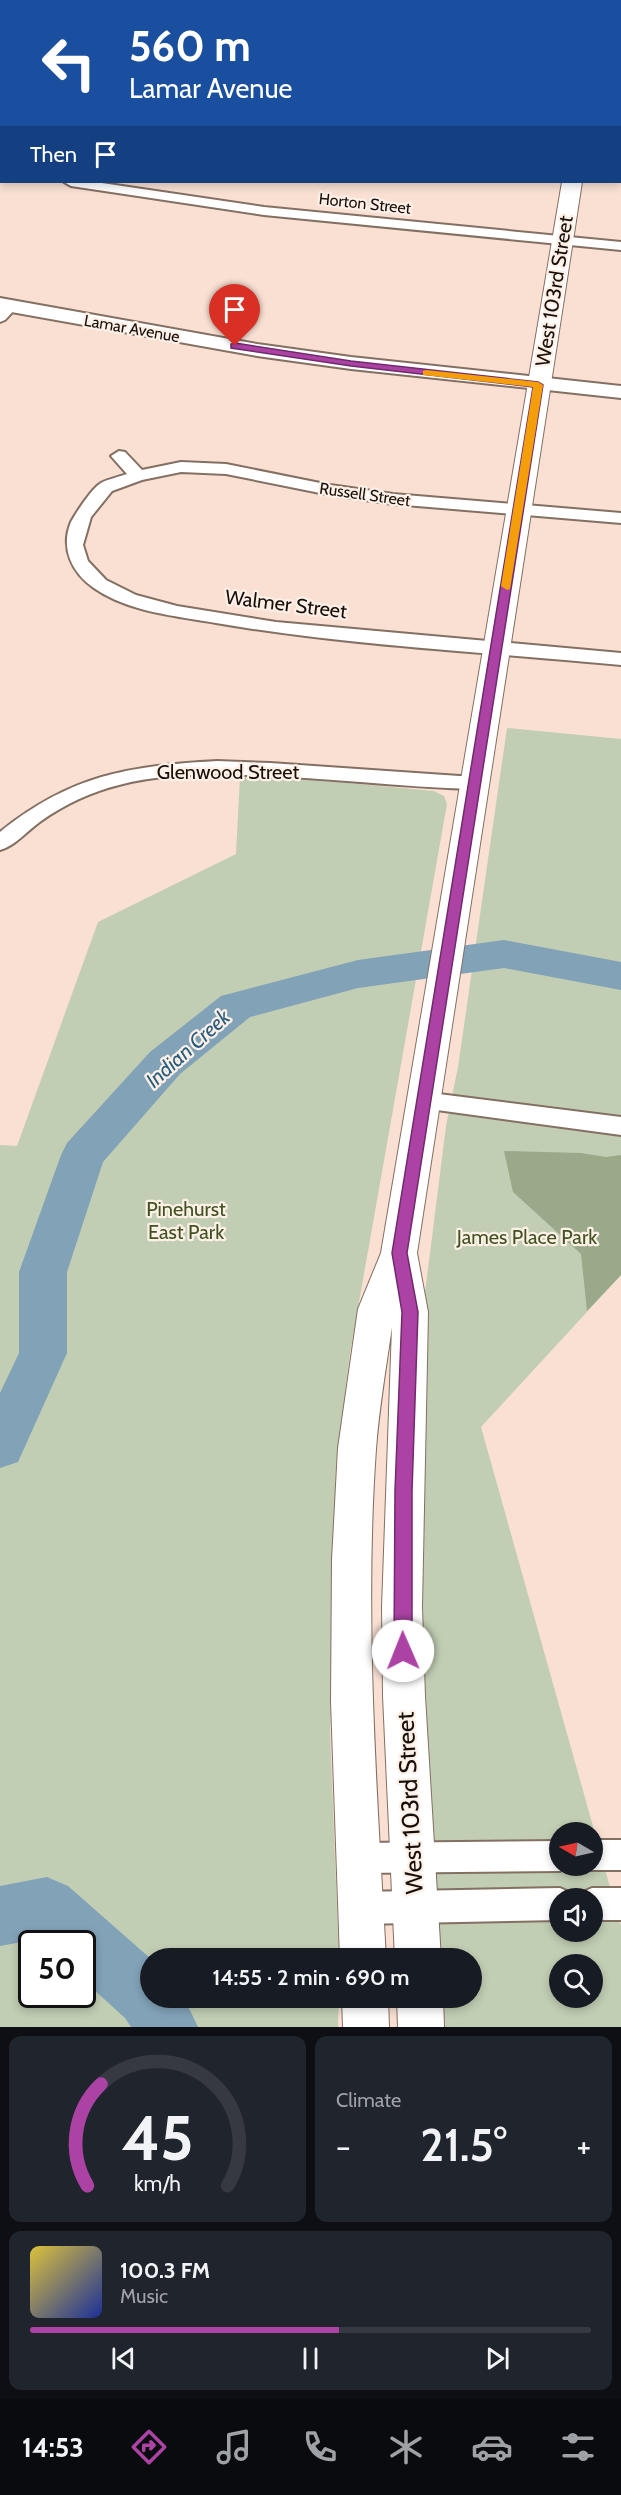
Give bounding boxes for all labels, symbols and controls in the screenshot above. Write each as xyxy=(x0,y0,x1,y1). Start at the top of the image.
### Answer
text: 560 m xyxy=(129,20,251,72)
icon: left xyxy=(30,24,108,102)
text: Lamar Avenue xyxy=(129,72,292,105)
icon: arrive xyxy=(89,138,122,171)
text: Then xyxy=(30,141,77,168)
street label: Horton Street xyxy=(318,189,413,218)
street label: West 103rd Street xyxy=(530,214,578,368)
pin xyxy=(209,284,260,346)
icon: arrive xyxy=(218,293,251,326)
street label: Lamar Avenue xyxy=(83,311,181,346)
street label: Russell Street xyxy=(318,479,412,510)
street label: Walmer Street xyxy=(224,585,348,623)
street label: Glenwood Street xyxy=(157,760,300,784)
water label: Indian Creek xyxy=(141,1004,235,1093)
park label: Pinehurst East Park xyxy=(146,1197,226,1244)
park label: James Place Park xyxy=(456,1225,597,1249)
position arrow xyxy=(371,1619,435,1683)
street label: West 103rd Street xyxy=(390,1711,429,1895)
north arrow xyxy=(549,1822,603,1876)
map controls xyxy=(549,1822,603,2008)
button: sound xyxy=(549,1888,603,1942)
speed limit sign: 50 xyxy=(18,1930,96,2008)
button: search xyxy=(549,1954,603,2008)
text: 14:55 · 2 min · 690 m xyxy=(212,1964,410,1991)
text: Climate xyxy=(336,2088,401,2112)
text: 45 xyxy=(121,2100,194,2176)
text: 21.5° xyxy=(420,2118,507,2172)
text: − xyxy=(336,2126,351,2166)
text: + xyxy=(576,2126,591,2166)
text: km/h xyxy=(134,2170,181,2196)
text: 100.3 FM xyxy=(120,2257,210,2284)
text: Music xyxy=(120,2284,168,2308)
icon: previous xyxy=(107,2342,140,2375)
icon: pause xyxy=(294,2342,327,2375)
icon: next xyxy=(481,2342,514,2375)
icon: directions xyxy=(128,2426,170,2468)
icon: music xyxy=(213,2426,255,2468)
icon: phone xyxy=(299,2426,341,2468)
icon: climate xyxy=(385,2426,427,2468)
icon: car xyxy=(471,2426,513,2468)
icon: filters xyxy=(557,2426,599,2468)
text: 14:53 xyxy=(22,2431,84,2464)

